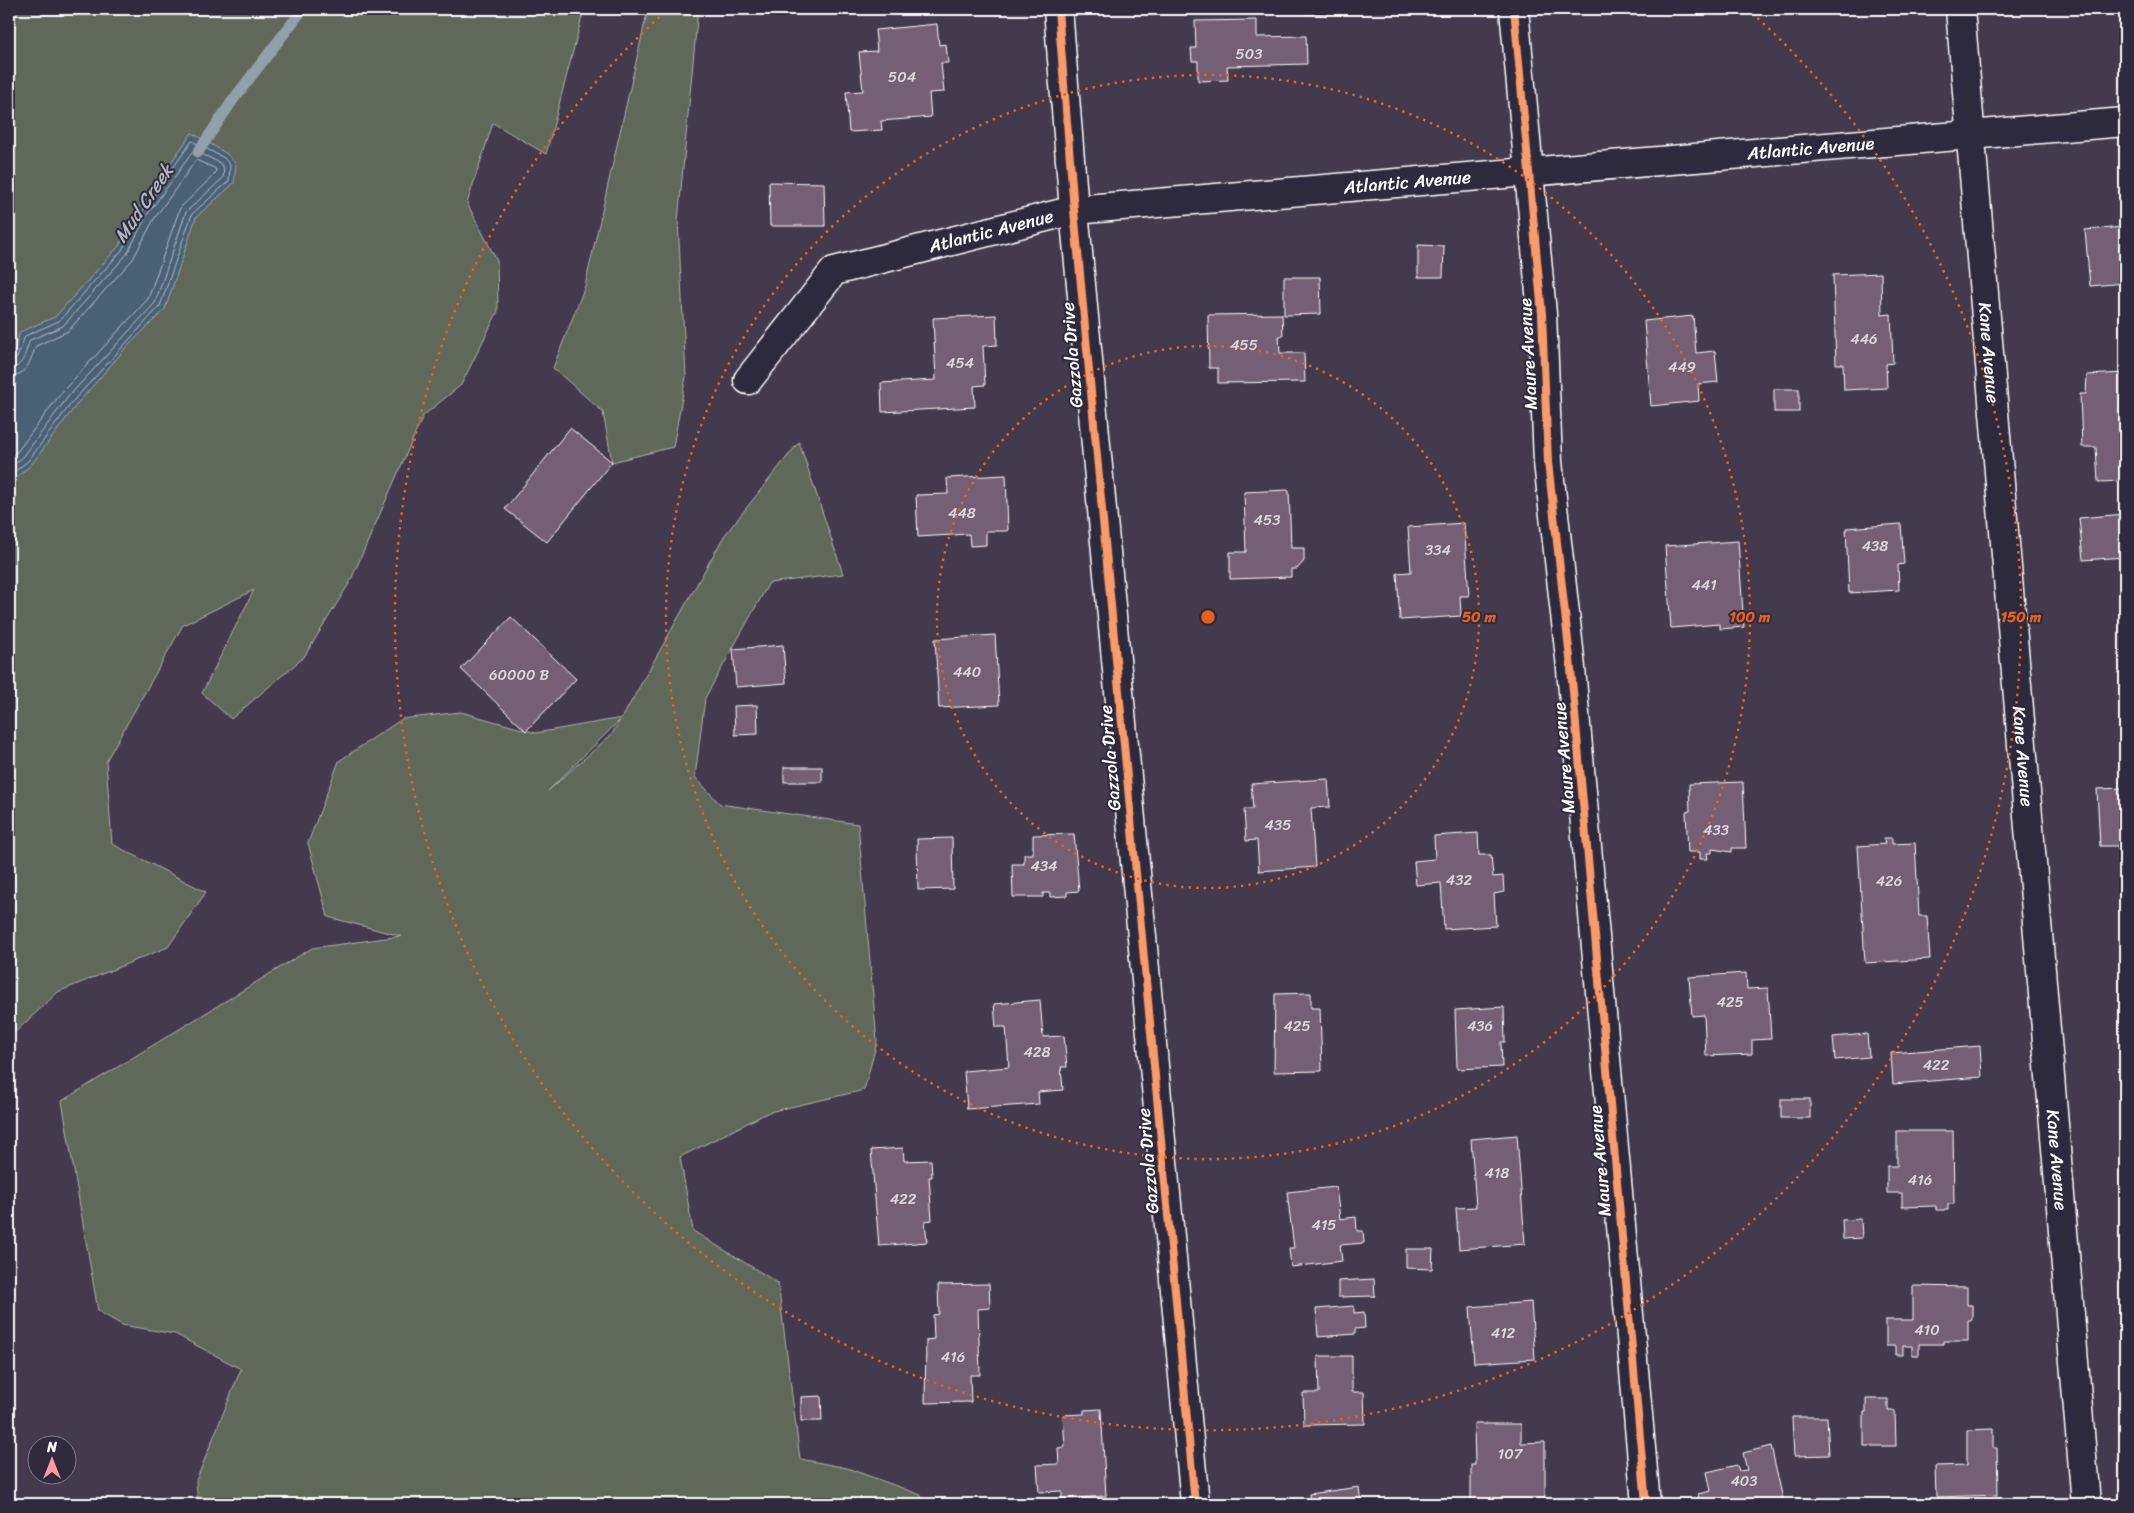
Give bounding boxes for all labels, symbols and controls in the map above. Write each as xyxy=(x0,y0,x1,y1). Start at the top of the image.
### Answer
house number: 503 xyxy=(1236,41,1262,67)
house number: 504 xyxy=(888,64,916,90)
street label: Atlantic Avenue xyxy=(1745,127,1876,170)
water label: Mud Creek xyxy=(105,156,183,250)
street label: Atlantic Avenue xyxy=(1341,161,1472,203)
street label: Atlantic Avenue xyxy=(924,200,1057,263)
street label: Maure Avenue xyxy=(1509,297,1547,411)
street label: Gazzola Drive xyxy=(1051,301,1093,409)
street label: Kane Avenue xyxy=(1969,301,2009,405)
house number: 446 xyxy=(1850,326,1878,352)
house number: 455 xyxy=(1230,332,1258,358)
house number: 454 xyxy=(946,350,974,376)
house number: 449 xyxy=(1668,354,1696,380)
house number: 448 xyxy=(948,500,976,526)
house number: 453 xyxy=(1254,507,1280,533)
house number: 438 xyxy=(1862,533,1888,559)
house number: 334 xyxy=(1425,537,1451,563)
house number: 441 xyxy=(1691,572,1717,598)
text: 50 m xyxy=(1462,604,1497,630)
text: 100 m xyxy=(1730,604,1771,630)
text: 150 m xyxy=(2001,604,2042,630)
centre of rings xyxy=(1199,608,1217,626)
house number: 440 xyxy=(953,659,981,685)
house number: 60000 B xyxy=(489,662,549,688)
street label: Maure Avenue xyxy=(1543,701,1585,815)
street label: Gazzola Drive xyxy=(1089,704,1131,812)
street label: Kane Avenue xyxy=(2003,705,2043,808)
house number: 435 xyxy=(1265,812,1291,838)
house number: 433 xyxy=(1703,817,1729,843)
house number: 434 xyxy=(1031,853,1058,879)
house number: 432 xyxy=(1446,867,1472,893)
house number: 426 xyxy=(1876,868,1902,894)
house number: 425 xyxy=(1716,989,1744,1015)
house number: 425 xyxy=(1283,1013,1311,1039)
house number: 436 xyxy=(1467,1013,1493,1039)
house number: 428 xyxy=(1023,1039,1051,1065)
house number: 422 xyxy=(1923,1052,1950,1078)
street label: Maure Avenue xyxy=(1579,1104,1621,1218)
street label: Gazzola Drive xyxy=(1127,1107,1169,1215)
street label: Kane Avenue xyxy=(2037,1108,2077,1212)
house number: 418 xyxy=(1485,1160,1509,1186)
house number: 416 xyxy=(1908,1167,1932,1193)
house number: 422 xyxy=(890,1186,917,1212)
house number: 415 xyxy=(1312,1212,1336,1238)
house number: 410 xyxy=(1914,1317,1940,1343)
house number: 412 xyxy=(1491,1320,1516,1346)
house number: 416 xyxy=(941,1344,965,1370)
text: N xyxy=(46,1435,57,1460)
north arrow xyxy=(28,1436,78,1486)
house number: 107 xyxy=(1498,1441,1524,1467)
house number: 403 xyxy=(1730,1468,1758,1494)

